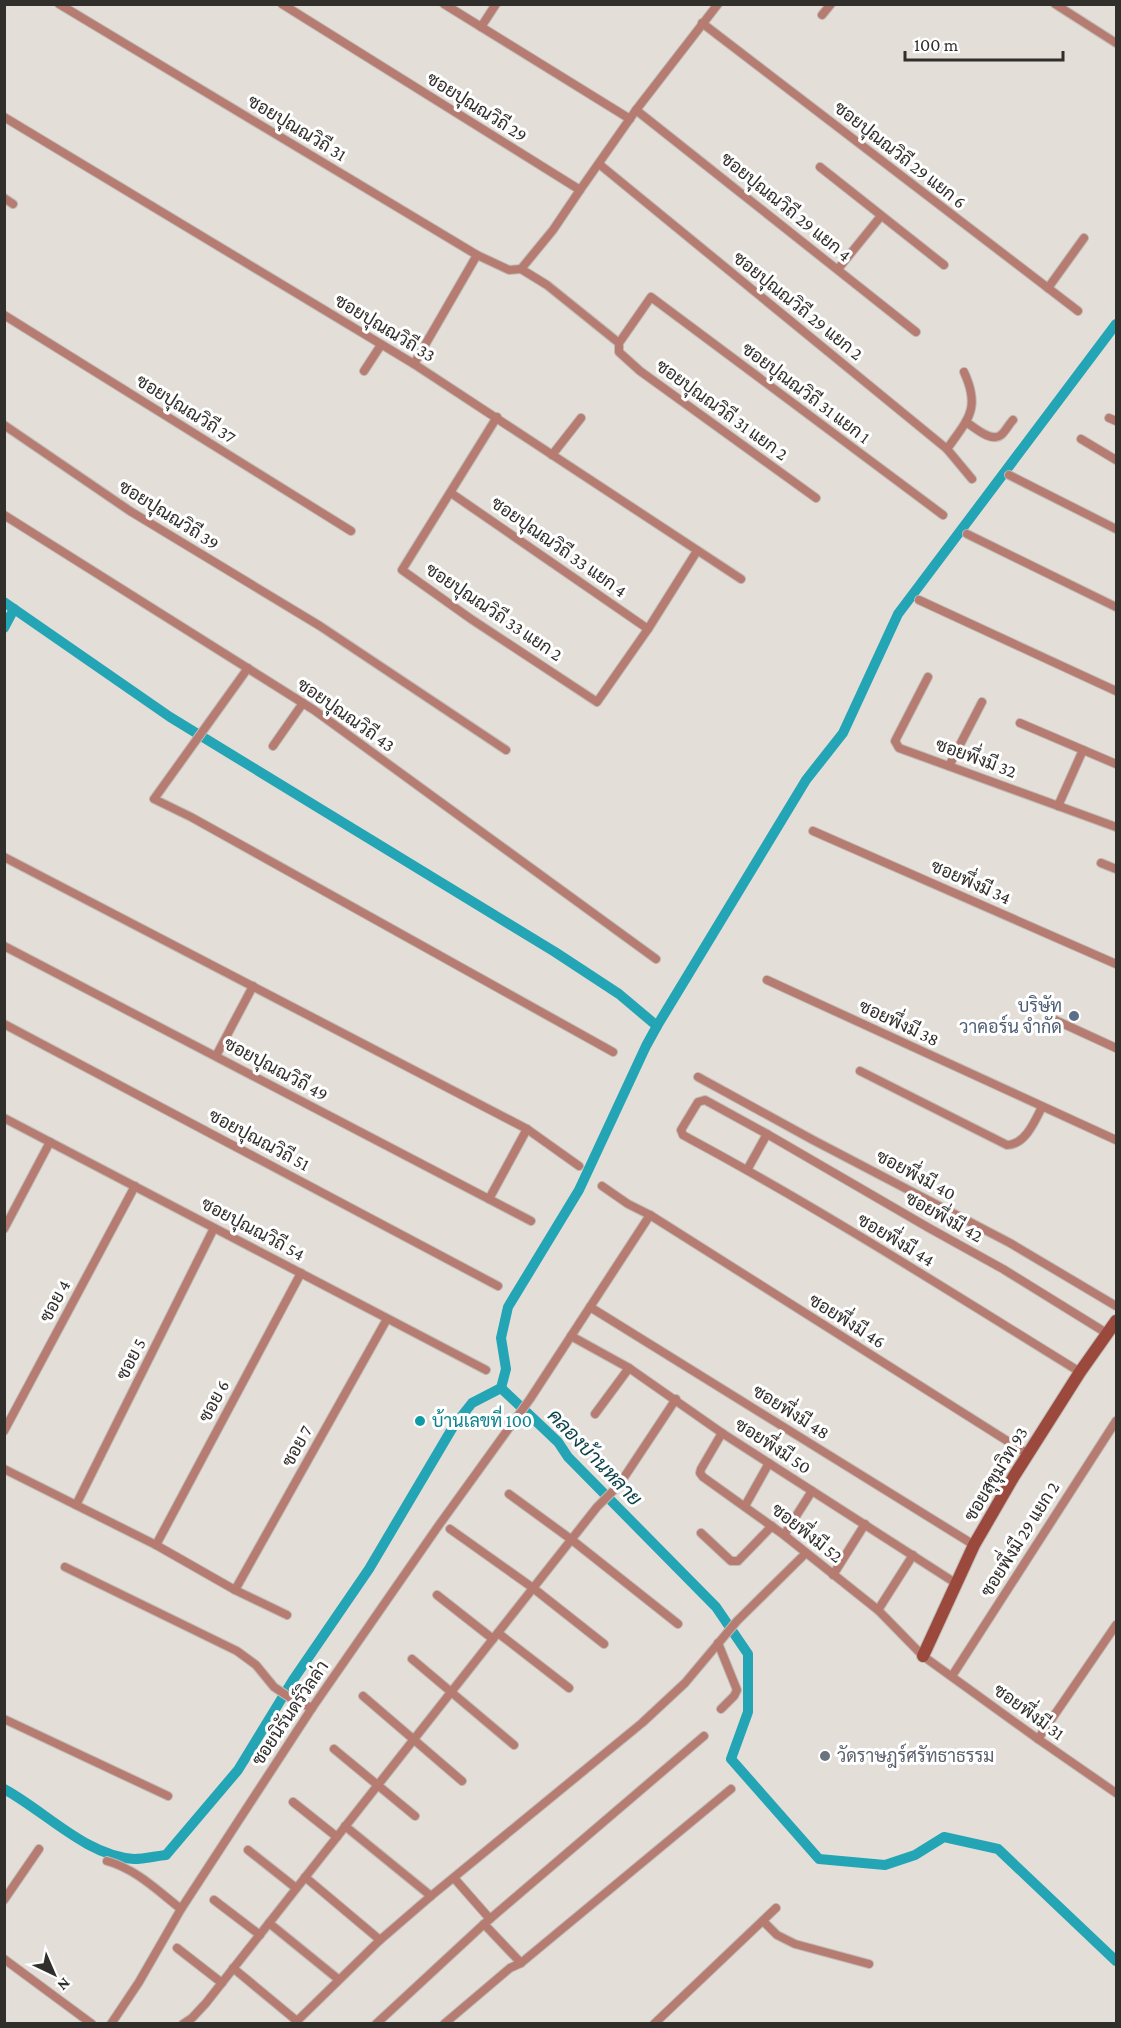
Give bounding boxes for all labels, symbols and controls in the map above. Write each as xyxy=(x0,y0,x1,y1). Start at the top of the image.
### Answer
scale bar xyxy=(905,24,1062,62)
text: 100 m xyxy=(914,35,959,55)
street label: ซอยปุณณวิถี 29 xyxy=(422,66,532,147)
street label: ซอยปุณณวิถี 31 xyxy=(243,88,351,167)
street label: ซอยปุณณวิถี 29 แยก 6 xyxy=(829,95,972,214)
street label: ซอยปุณณวิถี 29 แยก 4 xyxy=(716,146,857,267)
street label: ซอยปุณณวิถี 29 แยก 2 xyxy=(728,245,869,366)
street label: ซอยปุณณวิถี 33 xyxy=(330,288,440,368)
street label: ซอยปุณณวิถี 31 แยก 1 xyxy=(737,336,876,449)
street label: ซอยปุณณวิถี 31 แยก 2 xyxy=(651,353,793,466)
street label: ซอยปุณณวิถี 37 xyxy=(132,368,241,449)
street label: ซอยปุณณวิถี 39 xyxy=(114,474,224,555)
street label: ซอยปุณณวิถี 33 แยก 4 xyxy=(486,490,632,603)
street label: ซอยปุณณวิถี 33 แยก 2 xyxy=(421,556,568,667)
street label: ซอยปุณณวิถี 43 xyxy=(292,672,400,758)
street label: ซอยพึ่งมี 32 xyxy=(933,729,1021,782)
street label: ซอยพึ่งมี 34 xyxy=(928,850,1016,908)
street label: ซอยพึ่งมี 38 xyxy=(856,990,945,1050)
place label: บริษัท วาคอร์น จำกัด xyxy=(959,995,1062,1037)
marker: บริษัท วาคอร์น จำกัด xyxy=(1067,1009,1081,1023)
street label: ซอยปุณณวิถี 49 xyxy=(220,1031,333,1107)
street label: ซอยปุณณวิถี 51 xyxy=(204,1102,314,1177)
street label: ซอยพึ่งมี 40 xyxy=(873,1141,962,1204)
street label: ซอยพึ่งมี 42 xyxy=(902,1182,989,1246)
street label: ซอยปุณณวิถี 54 xyxy=(197,1191,310,1266)
street label: ซอยพึ่งมี 44 xyxy=(854,1204,941,1271)
street label: ซอย 4 xyxy=(36,1277,74,1325)
street label: ซอยพึ่งมี 46 xyxy=(805,1285,892,1352)
street label: ซอย 5 xyxy=(112,1335,150,1383)
street label: ซอยพึ่งมี 48 xyxy=(749,1376,836,1443)
street label: ซอย 6 xyxy=(195,1377,233,1425)
water label: คลองบ้านหลาย xyxy=(544,1403,648,1510)
place label: บ้านเลขที่ 100 xyxy=(432,1405,532,1431)
street label: ซอยพึ่งมี 50 xyxy=(731,1409,818,1478)
marker: บ้านเลขที่ 100 xyxy=(413,1414,427,1428)
street label: ซอย 7 xyxy=(278,1422,316,1470)
street label: ซอยสุขุมวิท 93 xyxy=(959,1423,1034,1526)
street label: ซอยพึ่งมี 29 แยก 2 xyxy=(972,1475,1063,1600)
street label: ซอยพึ่งมี 52 xyxy=(768,1495,850,1567)
street label: ซอยนิรันดร์วิลล่า xyxy=(245,1655,332,1769)
street label: ซอยพึ่งมี 31 xyxy=(990,1675,1072,1744)
place label: วัดราษฎร์ศรัทธาธรรม xyxy=(837,1743,994,1768)
marker: วัดราษฎร์ศรัทธาธรรม xyxy=(818,1749,832,1763)
north arrow xyxy=(24,1944,84,2004)
text: N xyxy=(54,1975,74,1994)

